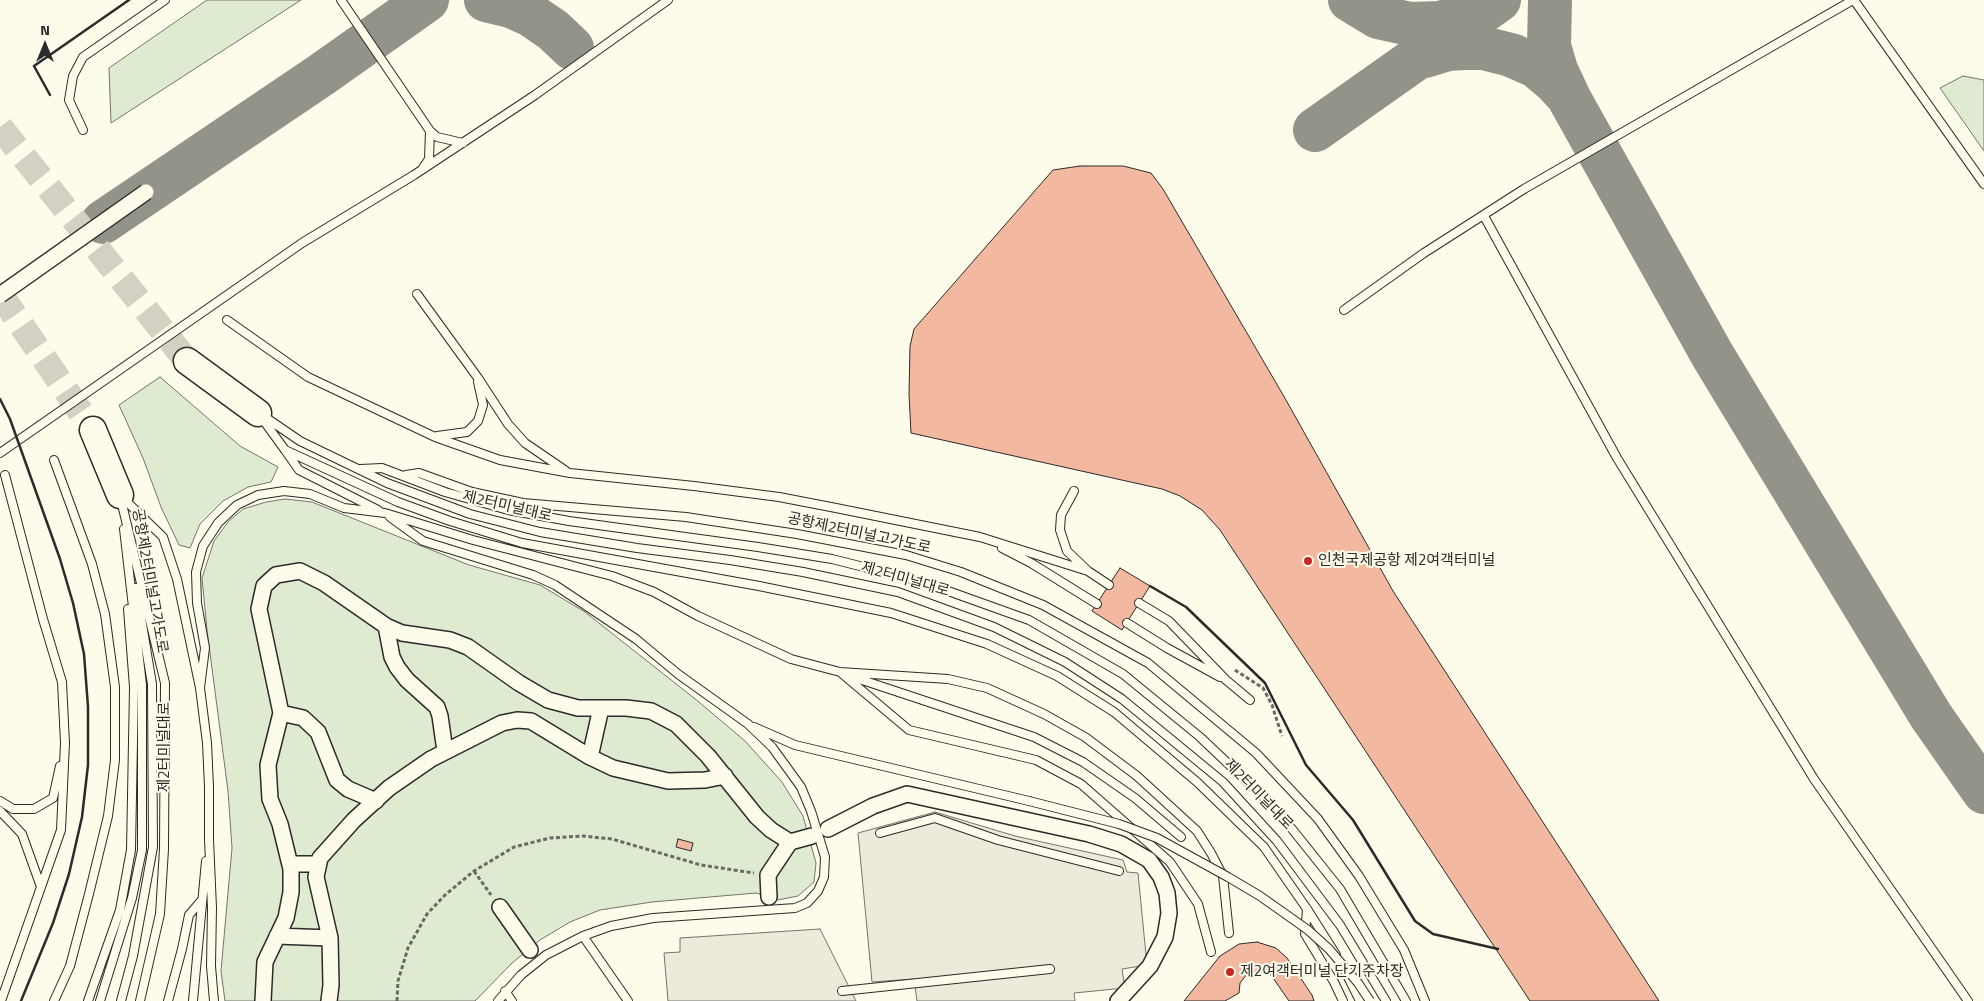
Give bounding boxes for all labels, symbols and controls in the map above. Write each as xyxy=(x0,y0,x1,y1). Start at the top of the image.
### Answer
text: N xyxy=(40,19,50,40)
north arrow xyxy=(20,20,70,70)
street label: 제2터미널대로 xyxy=(461,488,553,526)
street label: 공항제2터미널고가도로 xyxy=(127,507,171,655)
street label: 공항제2터미널고가도로 xyxy=(786,510,932,558)
place label: 인천국제공항 제2여객터미널 xyxy=(1318,552,1495,570)
marker: 인천국제공항 제2여객터미널 xyxy=(1302,555,1314,567)
street label: 제2터미널대로 xyxy=(859,559,951,601)
street label: 제2터미널대로 xyxy=(156,701,174,793)
street label: 제2터미널대로 xyxy=(1220,756,1296,834)
place label: 제2여객터미널 단기주차장 xyxy=(1240,963,1403,981)
marker: 제2여객터미널 단기주차장 xyxy=(1224,966,1236,978)

